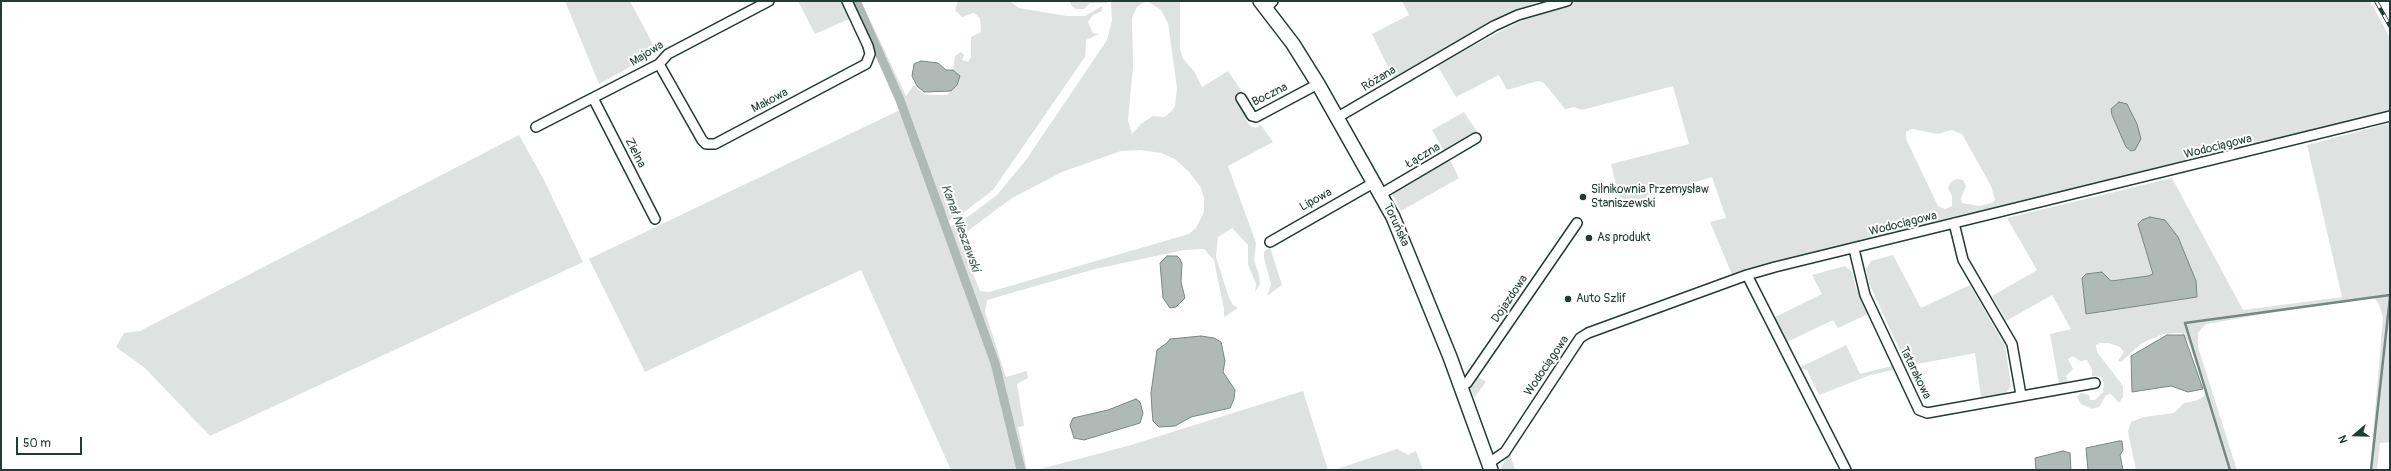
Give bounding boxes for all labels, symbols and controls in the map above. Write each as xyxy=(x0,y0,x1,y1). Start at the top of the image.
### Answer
street label: Majowa xyxy=(628,38,666,70)
street label: Różana xyxy=(1359,63,1399,95)
street label: Boczna xyxy=(1250,80,1290,110)
street label: Makowa xyxy=(749,85,791,117)
street label: Wodociągowa xyxy=(2183,132,2253,162)
street label: Zielna xyxy=(621,136,649,170)
street label: Łączna xyxy=(1403,140,1443,172)
water label: Kanał Nieszawski xyxy=(937,182,983,274)
place label: Silnikownia Przemysław Staniszewski xyxy=(1591,183,1709,211)
street label: Lipowa xyxy=(1297,185,1335,215)
marker: Silnikownia Przemysław Staniszewski xyxy=(1578,192,1588,202)
street label: Toruńska xyxy=(1380,201,1412,249)
street label: Wodociągowa xyxy=(1868,209,1938,239)
place label: As produkt xyxy=(1597,231,1651,245)
marker: As produkt xyxy=(1584,233,1594,243)
street label: Dojazdowa xyxy=(1489,273,1531,325)
place label: Auto Szlif xyxy=(1576,292,1626,306)
marker: Auto Szlif xyxy=(1563,294,1573,304)
street label: Wodociągowa xyxy=(1522,333,1572,399)
street label: Tatarakowa xyxy=(1896,344,1934,402)
north arrow xyxy=(2335,415,2375,455)
scale bar xyxy=(18,429,84,455)
text: N xyxy=(2336,434,2351,445)
text: 50 m xyxy=(23,436,51,451)

